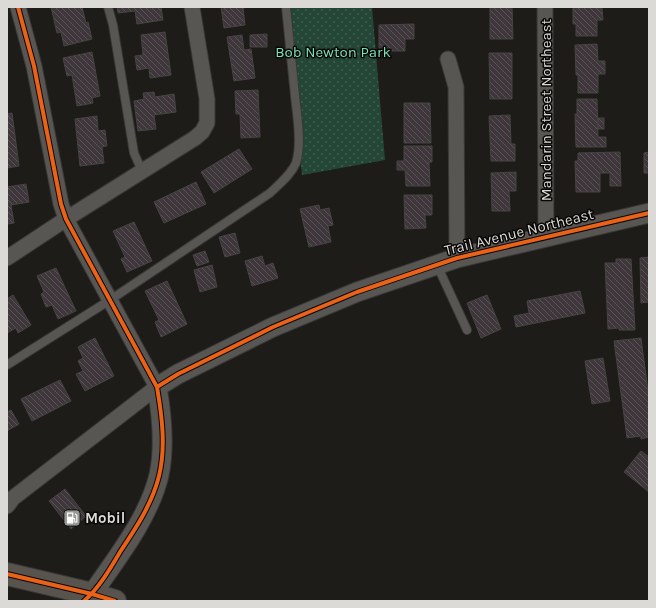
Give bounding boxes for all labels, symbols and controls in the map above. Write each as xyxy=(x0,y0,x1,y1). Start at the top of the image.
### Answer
street label: Mandarin Street Northeast xyxy=(537,18,555,201)
park label: Bob Newton Park xyxy=(275,43,391,61)
street label: Trail Avenue Northeast xyxy=(442,205,596,259)
fuel station icon: Mobil xyxy=(62,508,82,528)
place label: Mobil xyxy=(85,509,125,527)

